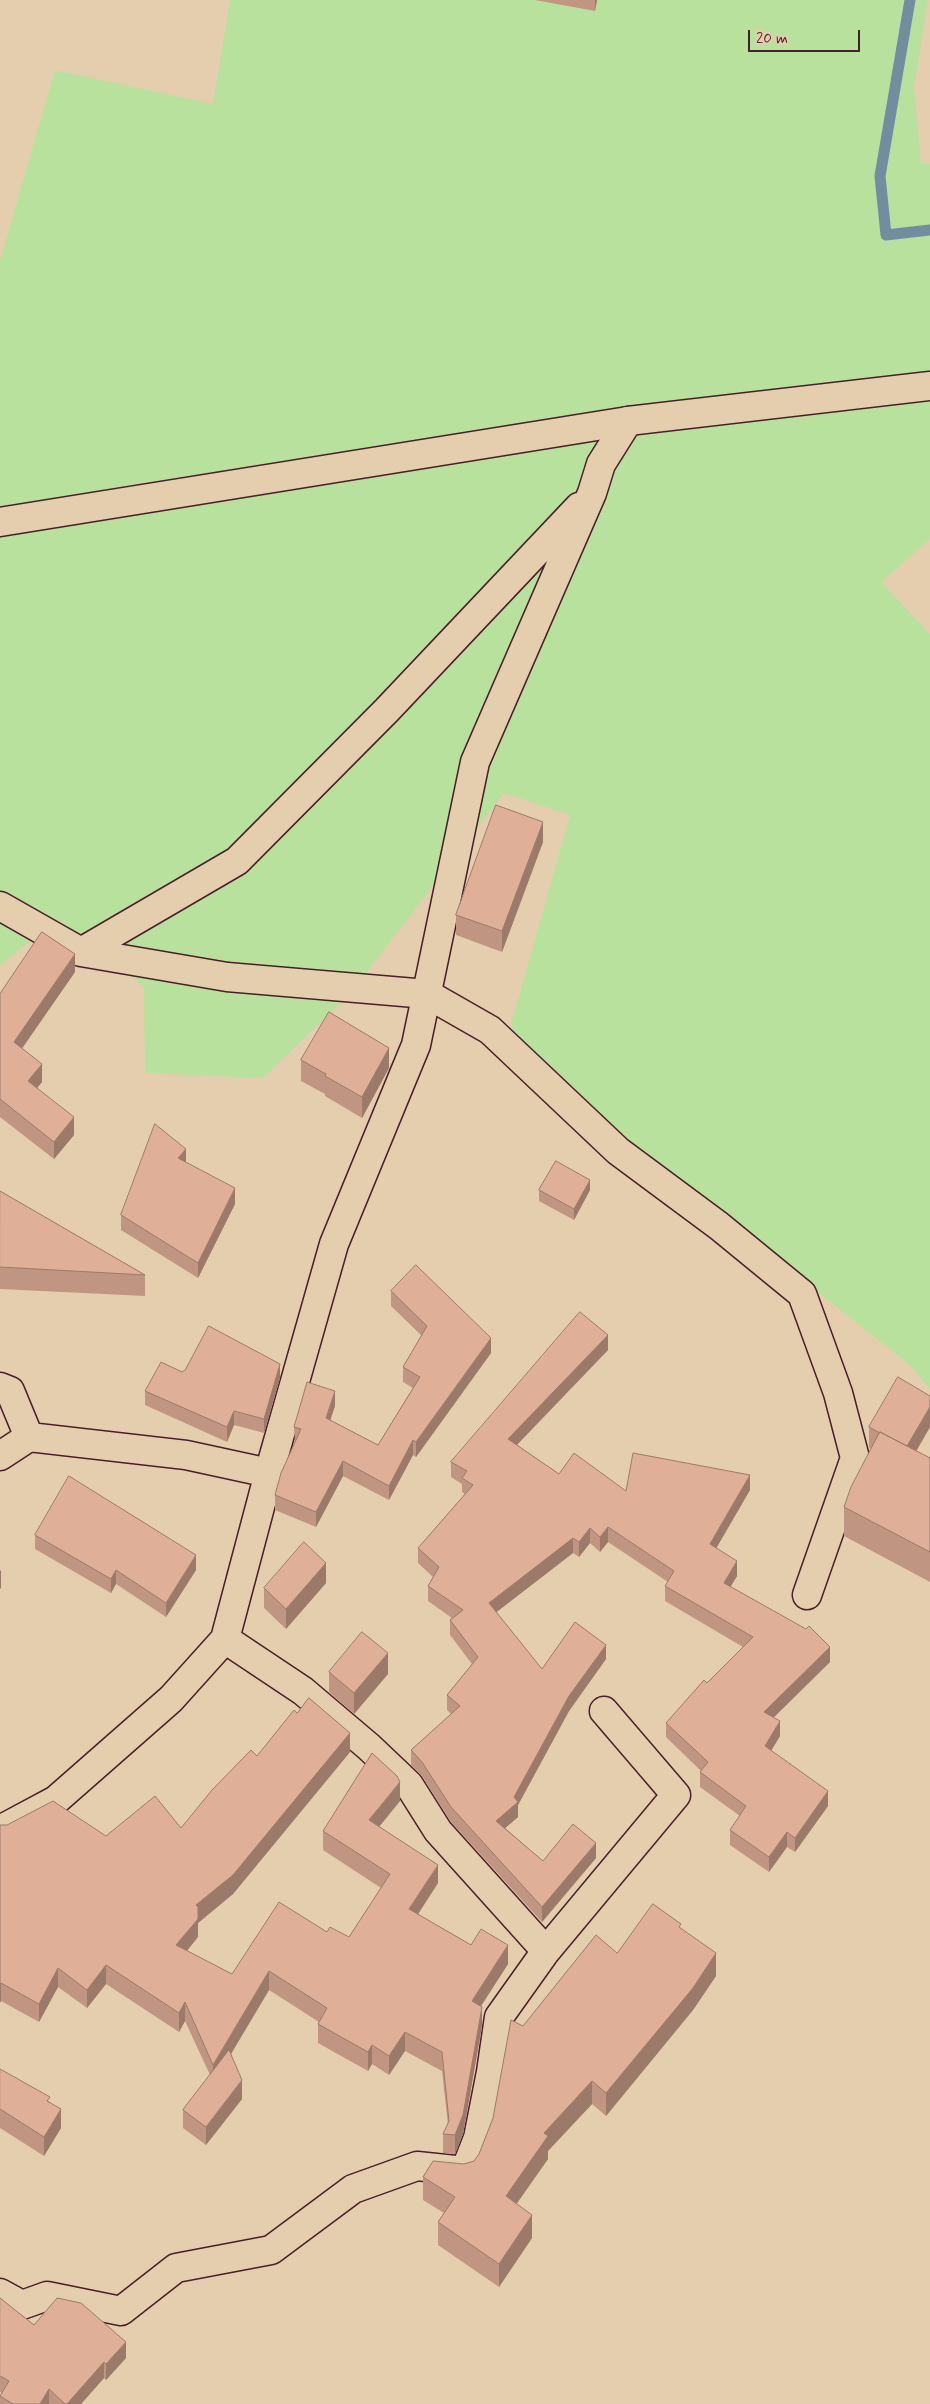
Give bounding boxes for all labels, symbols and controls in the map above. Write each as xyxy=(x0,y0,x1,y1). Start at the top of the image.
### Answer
scale bar xyxy=(750,20,862,52)
text: 20 m xyxy=(756,29,788,49)

